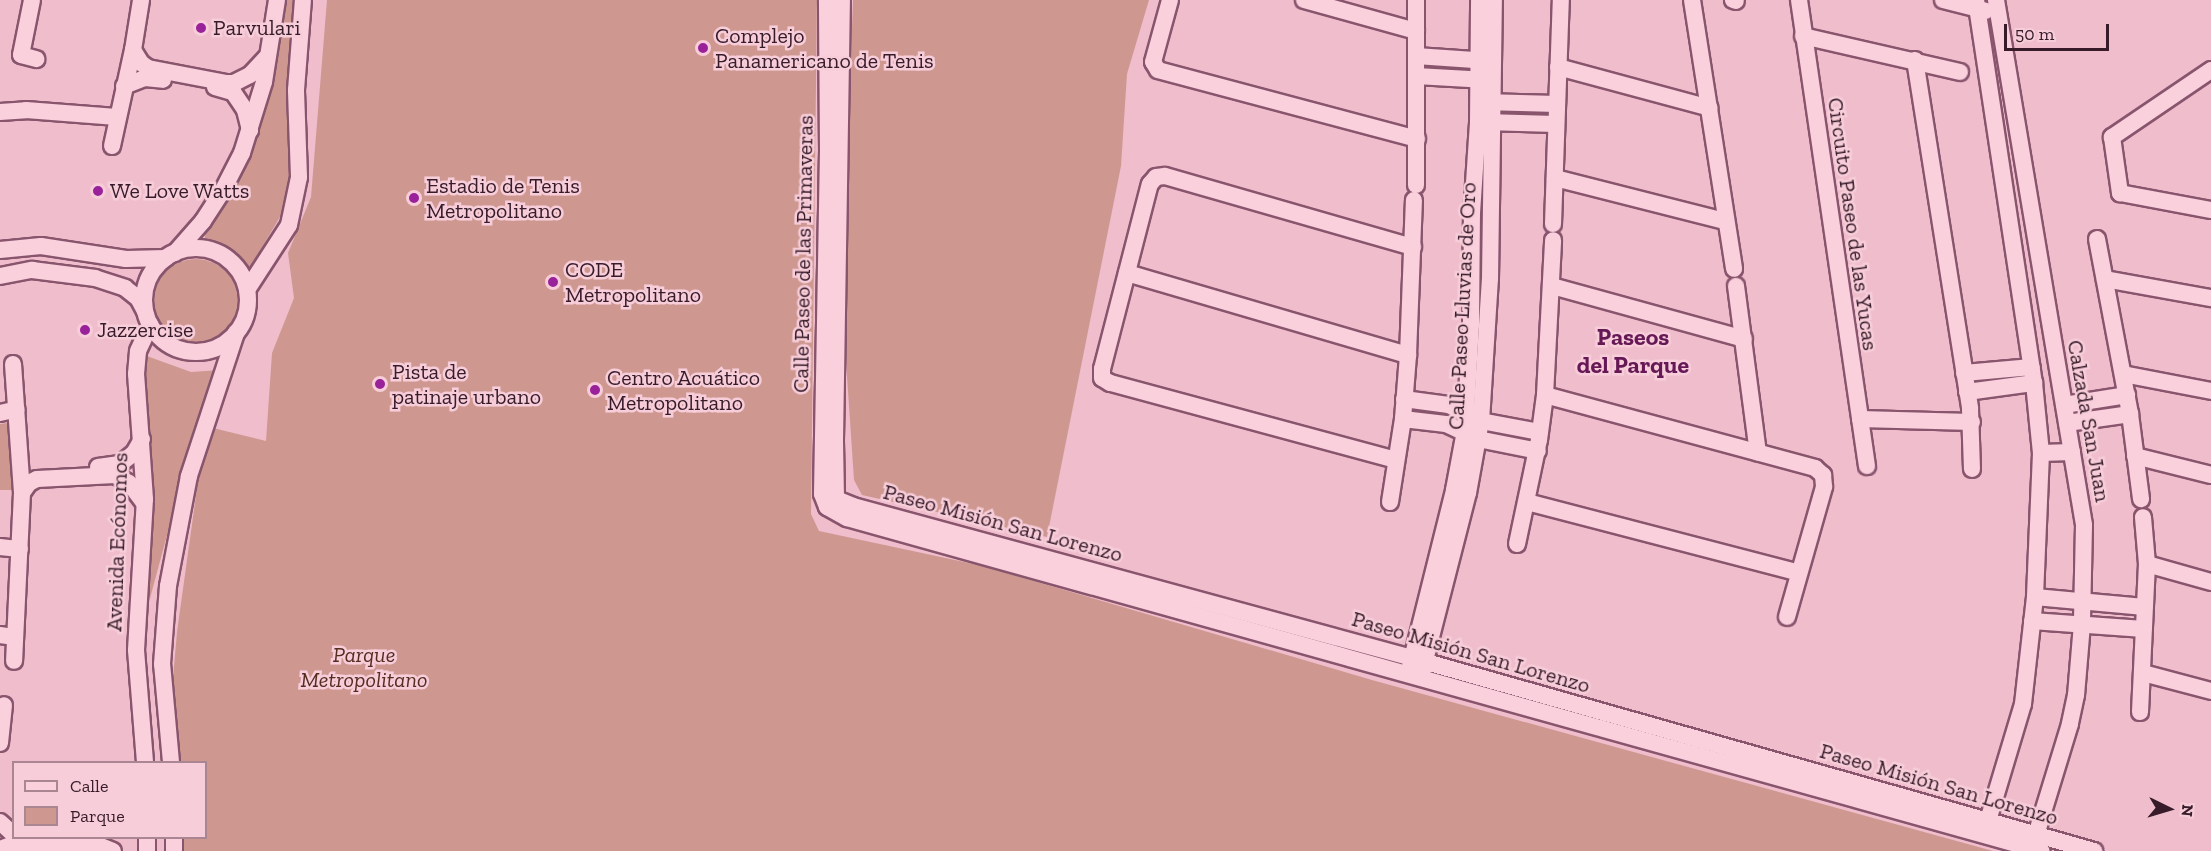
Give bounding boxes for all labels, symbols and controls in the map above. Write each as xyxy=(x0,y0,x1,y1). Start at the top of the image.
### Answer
scale bar xyxy=(2007,12,2112,50)
place label: Parvulari xyxy=(213,15,301,41)
marker: Parvulari xyxy=(194,21,208,35)
place label: Complejo Panamericano de Tenis xyxy=(715,22,934,74)
text: 50 m xyxy=(2015,23,2054,45)
marker: Complejo Panamericano de Tenis xyxy=(696,41,710,55)
street label: Circuito Paseo de las Yucas xyxy=(1822,95,1884,353)
street label: Calle Paseo de las Primaveras xyxy=(787,115,819,393)
place label: Estadio de Tenis Metropolitano xyxy=(426,172,580,224)
place label: We Love Watts xyxy=(110,178,250,204)
street label: Calle Paseo Lluvias de Oro xyxy=(1442,182,1482,430)
marker: We Love Watts xyxy=(91,184,105,198)
marker: Estadio de Tenis Metropolitano xyxy=(407,191,421,205)
place label: CODE Metropolitano xyxy=(565,256,701,308)
marker: CODE Metropolitano xyxy=(546,275,560,289)
place label: Jazzercise xyxy=(97,317,193,343)
marker: Jazzercise xyxy=(78,323,92,337)
district label: Paseos del Parque xyxy=(1577,323,1689,379)
street label: Calzada San Juan xyxy=(2062,338,2116,504)
place label: Pista de patinaje urbano xyxy=(392,358,541,410)
place label: Centro Acuático Metropolitano xyxy=(607,364,761,416)
marker: Pista de patinaje urbano xyxy=(373,377,387,391)
marker: Centro Acuático Metropolitano xyxy=(588,383,602,397)
street label: Avenida Ecónomos xyxy=(101,452,133,632)
street label: Paseo Misión San Lorenzo xyxy=(881,478,1125,568)
street label: Paseo Misión San Lorenzo xyxy=(1349,605,1593,699)
park label: Parque Metropolitano xyxy=(300,641,428,692)
street label: Paseo Misión San Lorenzo xyxy=(1817,737,2061,831)
legend xyxy=(12,761,207,839)
text: Calle xyxy=(70,775,108,797)
north arrow xyxy=(2139,779,2199,839)
text: N xyxy=(2177,804,2197,817)
text: Parque xyxy=(70,805,125,827)

